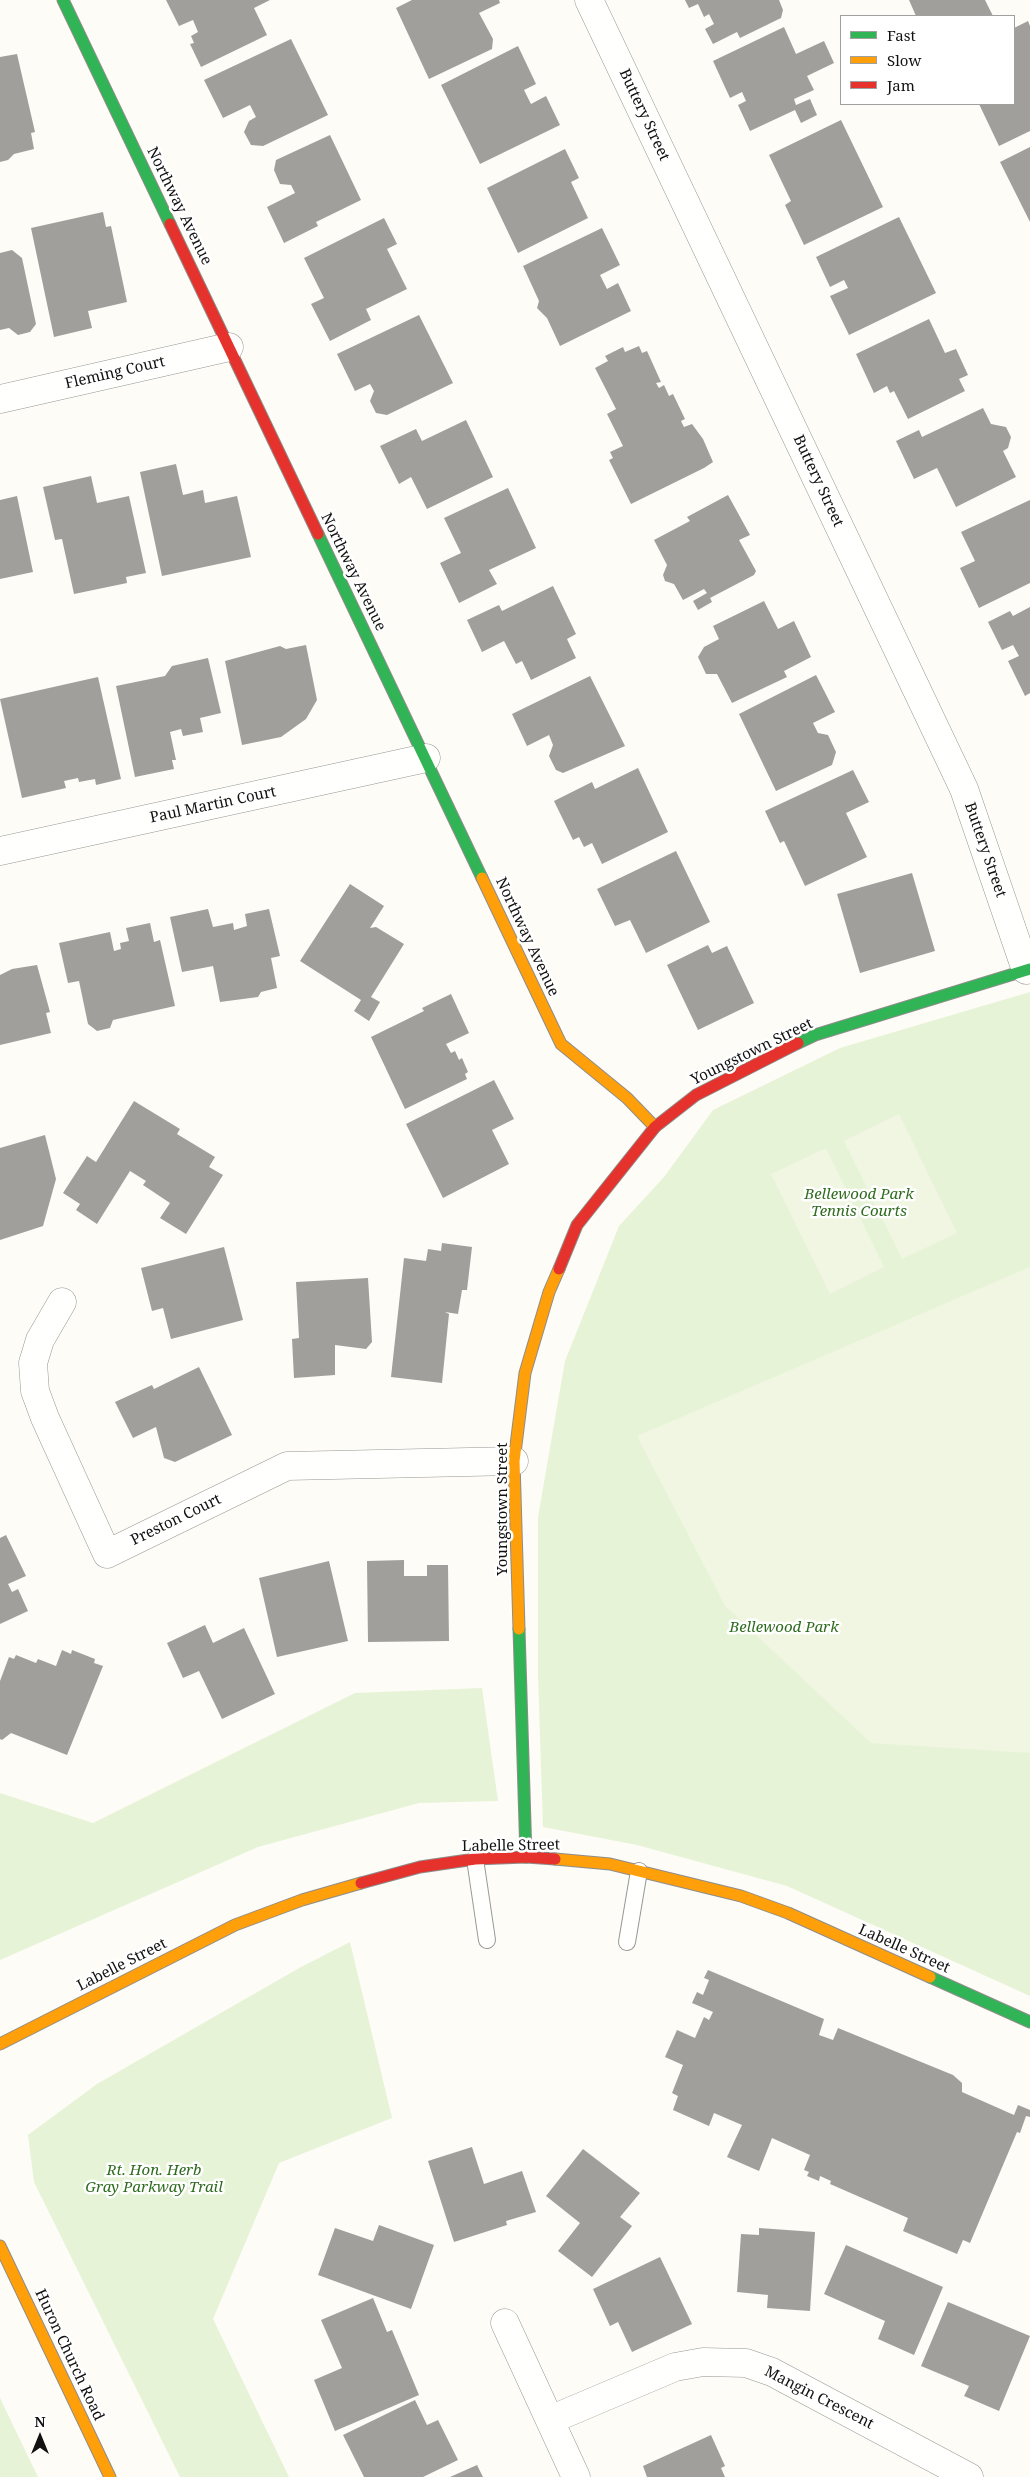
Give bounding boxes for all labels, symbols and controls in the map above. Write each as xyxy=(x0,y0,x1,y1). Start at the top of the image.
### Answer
legend xyxy=(840,15,1015,105)
text: Fast xyxy=(887,25,916,45)
text: Slow xyxy=(887,50,921,70)
street label: Buttery Street xyxy=(615,66,673,164)
text: Jam xyxy=(887,75,915,95)
street label: Northway Avenue xyxy=(143,144,215,268)
street label: Fleming Court xyxy=(63,353,167,393)
street label: Buttery Street xyxy=(789,432,847,530)
street label: Northway Avenue xyxy=(317,510,389,634)
street label: Paul Martin Court xyxy=(148,783,278,827)
street label: Buttery Street xyxy=(960,800,1010,900)
street label: Northway Avenue xyxy=(492,875,562,999)
street label: Youngstown Street xyxy=(688,1015,816,1089)
park label: Bellewood Park Tennis Courts xyxy=(804,1186,914,1221)
street label: Youngstown Street xyxy=(494,1442,512,1576)
street label: Preston Court xyxy=(128,1490,224,1550)
park label: Bellewood Park xyxy=(729,1619,839,1637)
street label: Labelle Street xyxy=(462,1836,560,1856)
street label: Labelle Street xyxy=(856,1921,952,1977)
street label: Labelle Street xyxy=(74,1935,170,1995)
park label: Rt. Hon. Herb Gray Parkway Trail xyxy=(85,2162,223,2197)
street label: Huron Church Road xyxy=(31,2286,107,2424)
street label: Mangin Crescent xyxy=(761,2363,877,2433)
north arrow xyxy=(15,2412,65,2462)
text: N xyxy=(34,2412,46,2431)

